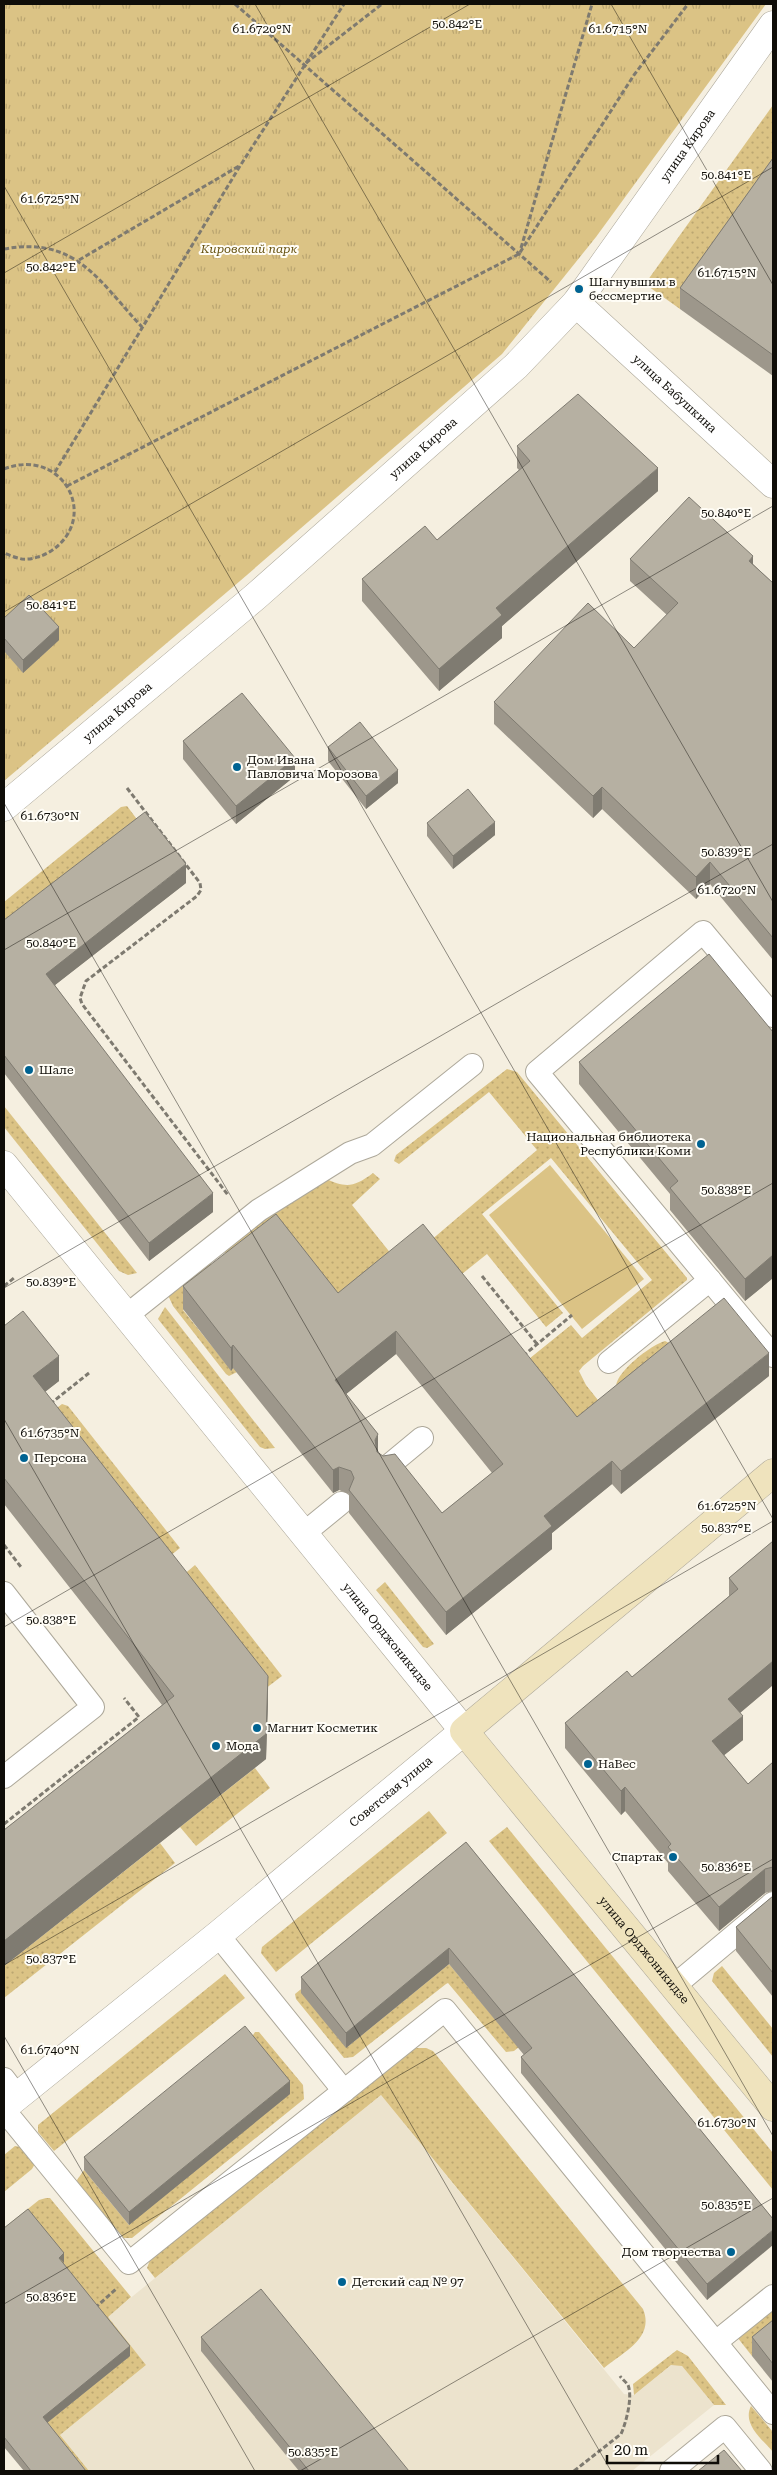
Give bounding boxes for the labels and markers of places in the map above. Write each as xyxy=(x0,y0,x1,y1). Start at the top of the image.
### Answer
place label: Шагнувшим в бессмертие xyxy=(589,275,676,303)
marker: Шагнувшим в бессмертие xyxy=(573,283,585,295)
place label: Дом Ивана Павловича Морозова xyxy=(247,753,378,781)
marker: Дом Ивана Павловича Морозова xyxy=(231,761,243,773)
place label: Шале xyxy=(39,1063,74,1077)
marker: Шале xyxy=(23,1064,35,1076)
place label: Национальная библиотека Республики Коми xyxy=(526,1130,691,1158)
marker: Национальная библиотека Республики Коми xyxy=(695,1138,707,1150)
place label: Персона xyxy=(34,1451,87,1465)
marker: Персона xyxy=(18,1452,30,1464)
place label: Магнит Косметик xyxy=(267,1721,378,1735)
marker: Магнит Косметик xyxy=(251,1722,263,1734)
place label: Мода xyxy=(226,1739,259,1753)
marker: Мода xyxy=(210,1740,222,1752)
place label: НаВес xyxy=(598,1757,636,1771)
marker: НаВес xyxy=(582,1758,594,1770)
place label: Спартак xyxy=(612,1850,663,1864)
marker: Спартак xyxy=(667,1851,679,1863)
place label: Дом творчества xyxy=(622,2245,721,2259)
marker: Дом творчества xyxy=(725,2246,737,2258)
place label: Детский сад № 97 xyxy=(352,2275,464,2289)
marker: Детский сад № 97 xyxy=(336,2276,348,2288)

